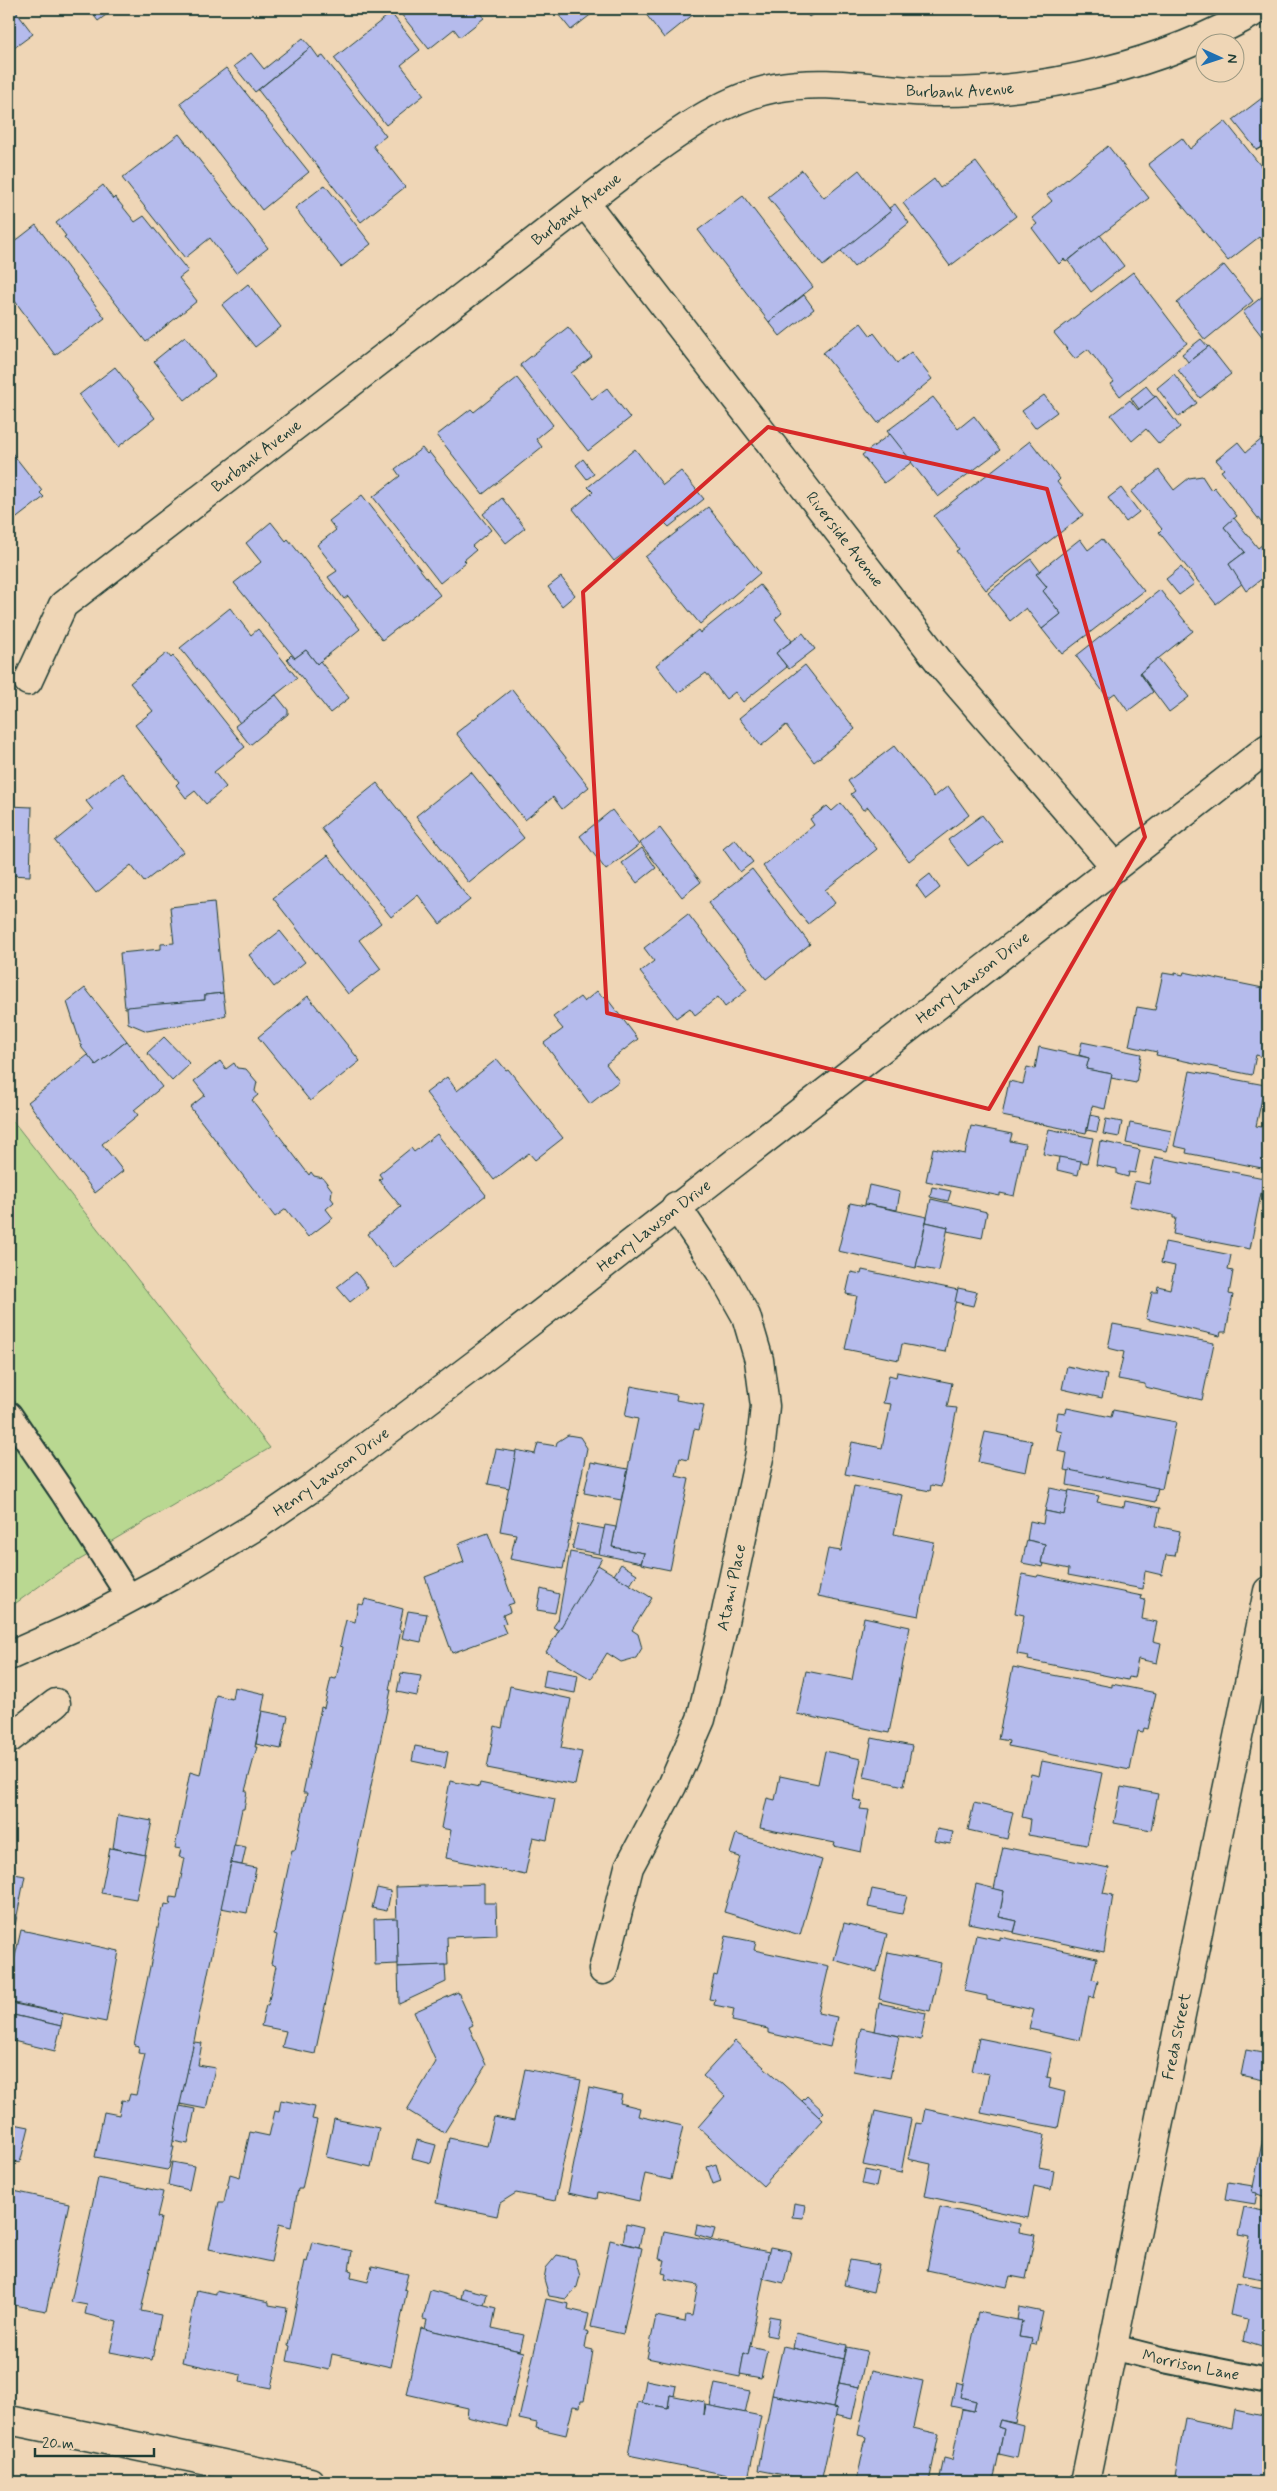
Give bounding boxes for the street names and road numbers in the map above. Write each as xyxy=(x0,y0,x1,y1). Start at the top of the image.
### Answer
street label: Burbank Avenue xyxy=(905,77,1016,103)
street label: Burbank Avenue xyxy=(527,167,626,250)
street label: Burbank Avenue xyxy=(207,414,306,497)
street label: Riverside Avenue xyxy=(801,487,888,591)
street label: Henry Lawson Drive xyxy=(911,927,1034,1029)
street label: Henry Lawson Drive xyxy=(593,1175,715,1277)
street label: Henry Lawson Drive xyxy=(269,1423,394,1522)
street label: Atami Place xyxy=(712,1542,751,1633)
street label: Freda Street xyxy=(1157,1990,1196,2082)
street label: Morrison Lane xyxy=(1140,2344,1241,2385)

